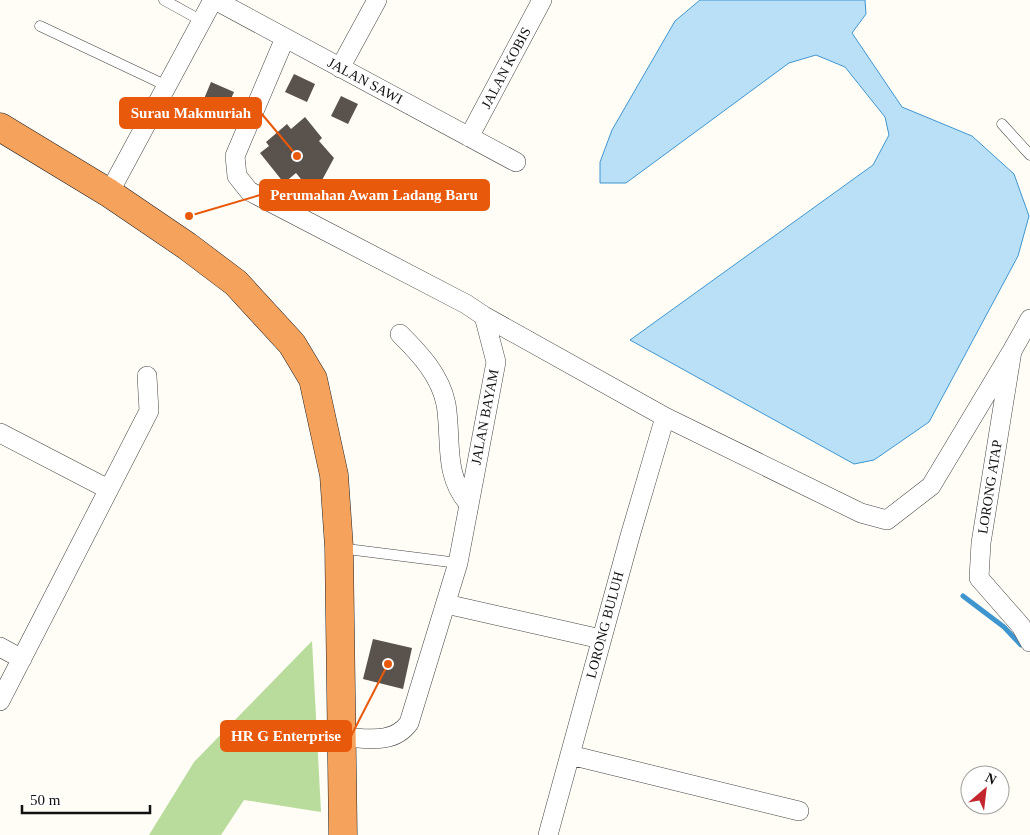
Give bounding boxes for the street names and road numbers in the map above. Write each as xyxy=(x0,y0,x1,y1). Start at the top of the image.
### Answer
street label: JALAN KOBIS xyxy=(478,25,534,111)
street label: JALAN SAWI xyxy=(325,55,405,107)
street label: JALAN BAYAM xyxy=(468,367,502,466)
street label: LORONG ATAP xyxy=(975,439,1005,535)
street label: LORONG BULUH xyxy=(584,570,626,680)

